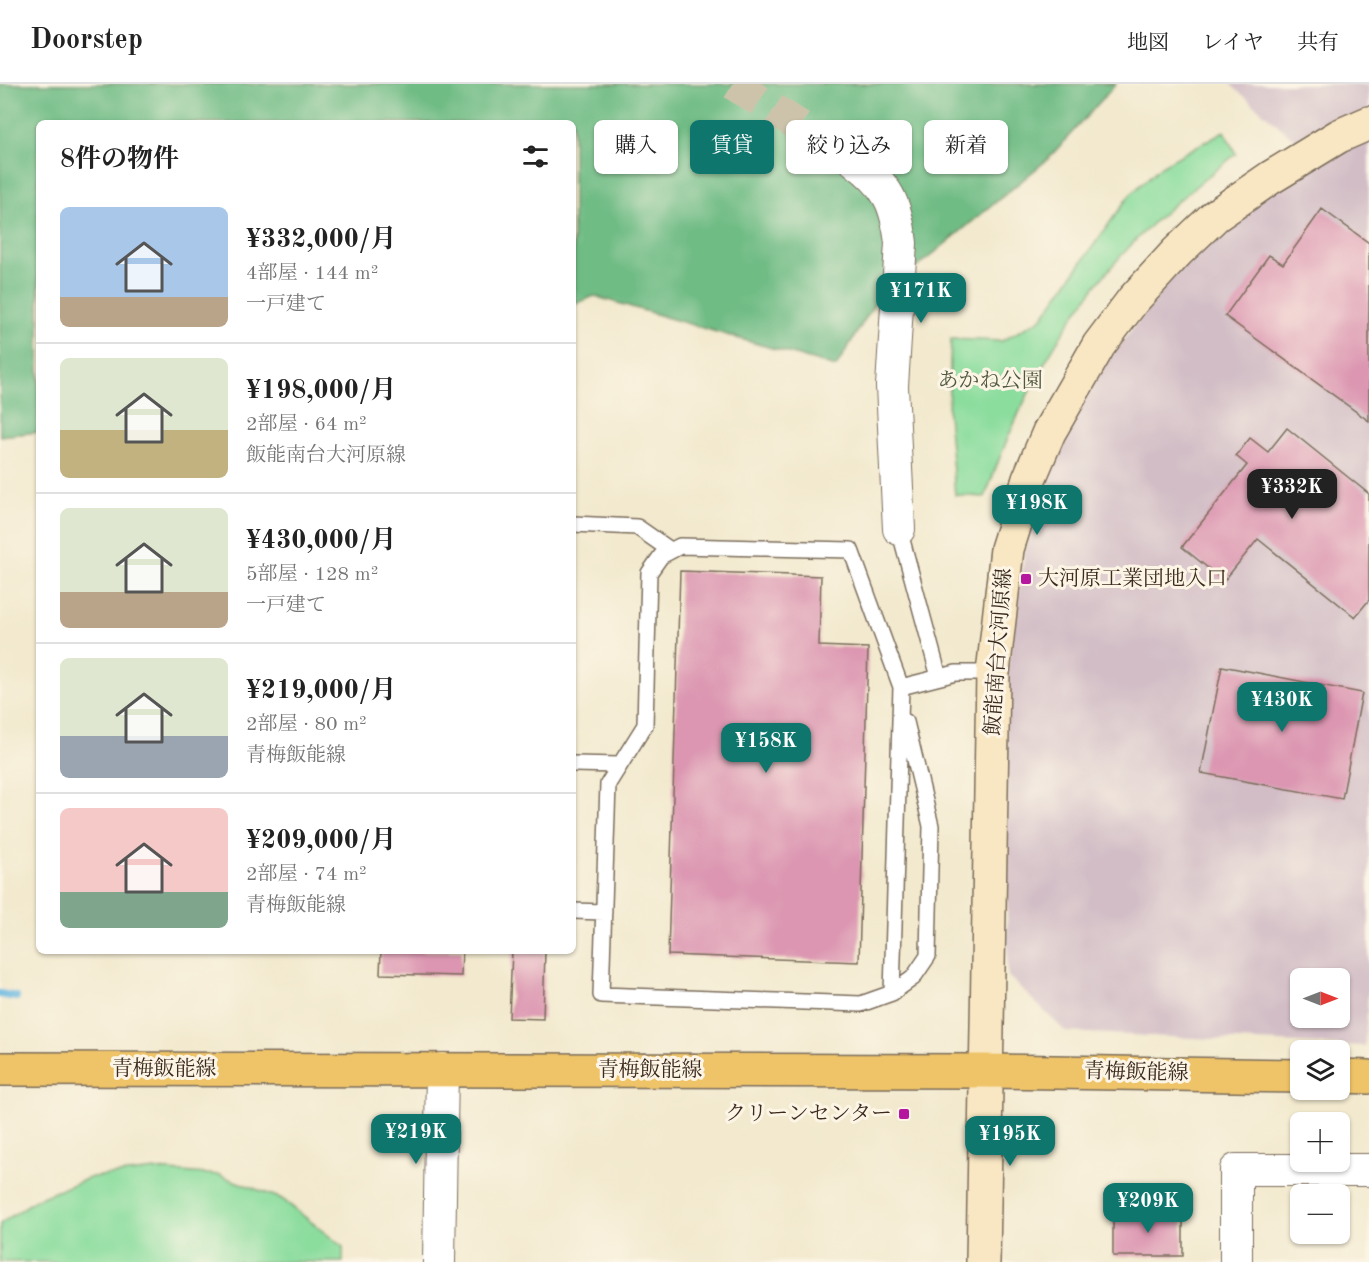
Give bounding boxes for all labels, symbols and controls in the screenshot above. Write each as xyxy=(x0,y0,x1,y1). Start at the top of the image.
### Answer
text: Doorstep xyxy=(30,27,143,55)
text: 地図 xyxy=(1127,33,1169,54)
text: レイヤ xyxy=(1202,33,1264,54)
text: 共有 xyxy=(1297,33,1339,54)
chip: 購入 xyxy=(594,120,678,174)
chip: 賃貸 xyxy=(690,120,774,174)
chip: 絞り込み xyxy=(786,120,912,174)
chip: 新着 xyxy=(924,120,1008,174)
icon: filters xyxy=(519,140,552,173)
text: 8件の物件 xyxy=(60,147,179,173)
text: ¥332,000/月 xyxy=(246,227,397,253)
icon: home xyxy=(108,231,180,303)
text: 4部屋 · 144 m² xyxy=(246,264,378,284)
pin: ¥171K xyxy=(879,273,963,324)
text: ¥171K xyxy=(890,282,952,302)
text: 一戸建て xyxy=(246,295,326,315)
park label: あかね公園 xyxy=(938,369,1043,392)
text: ¥198,000/月 xyxy=(246,378,397,404)
icon: home xyxy=(108,382,180,454)
text: 2部屋 · 64 m² xyxy=(246,415,367,435)
text: 飯能南台大河原線 xyxy=(246,446,406,466)
pin: ¥332K xyxy=(1250,469,1334,520)
text: ¥332K xyxy=(1261,478,1323,498)
pin: ¥198K xyxy=(995,485,1079,536)
text: ¥198K xyxy=(1006,494,1068,514)
text: ¥430,000/月 xyxy=(246,528,397,554)
icon: home xyxy=(108,532,180,604)
text: 5部屋 · 128 m² xyxy=(246,565,378,585)
street label: 飯能南台大河原線 xyxy=(981,567,1015,737)
place label: 大河原工業団地入口 xyxy=(1038,567,1227,590)
marker: 大河原工業団地入口 xyxy=(1019,572,1033,586)
text: 一戸建て xyxy=(246,596,326,616)
text: ¥219,000/月 xyxy=(246,678,397,704)
icon: home xyxy=(108,682,180,754)
pin: ¥430K xyxy=(1240,682,1324,733)
text: ¥430K xyxy=(1251,691,1313,711)
text: 2部屋 · 80 m² xyxy=(246,715,367,735)
pin: ¥158K xyxy=(724,723,808,774)
text: ¥158K xyxy=(735,732,797,752)
text: 青梅飯能線 xyxy=(246,746,346,766)
text: ¥209,000/月 xyxy=(246,828,397,854)
icon: home xyxy=(108,832,180,904)
text: 2部屋 · 74 m² xyxy=(246,865,367,885)
text: 青梅飯能線 xyxy=(246,896,346,916)
north arrow xyxy=(1290,968,1350,1028)
map controls xyxy=(1290,968,1350,1244)
button: layers xyxy=(1290,1040,1350,1100)
street label: 青梅飯能線 xyxy=(112,1057,217,1080)
street label: 青梅飯能線 xyxy=(598,1058,703,1081)
street label: 青梅飯能線 xyxy=(1083,1060,1189,1084)
place label: クリーンセンター xyxy=(725,1103,892,1125)
marker: クリーンセンター xyxy=(897,1107,911,1121)
button: + xyxy=(1290,1112,1350,1172)
pin: ¥219K xyxy=(374,1114,458,1165)
pin: ¥195K xyxy=(968,1116,1052,1167)
text: ¥219K xyxy=(385,1123,447,1143)
text: ¥195K xyxy=(979,1125,1041,1145)
pin: ¥209K xyxy=(1106,1183,1190,1234)
button: − xyxy=(1290,1184,1350,1244)
text: ¥209K xyxy=(1117,1192,1179,1212)

